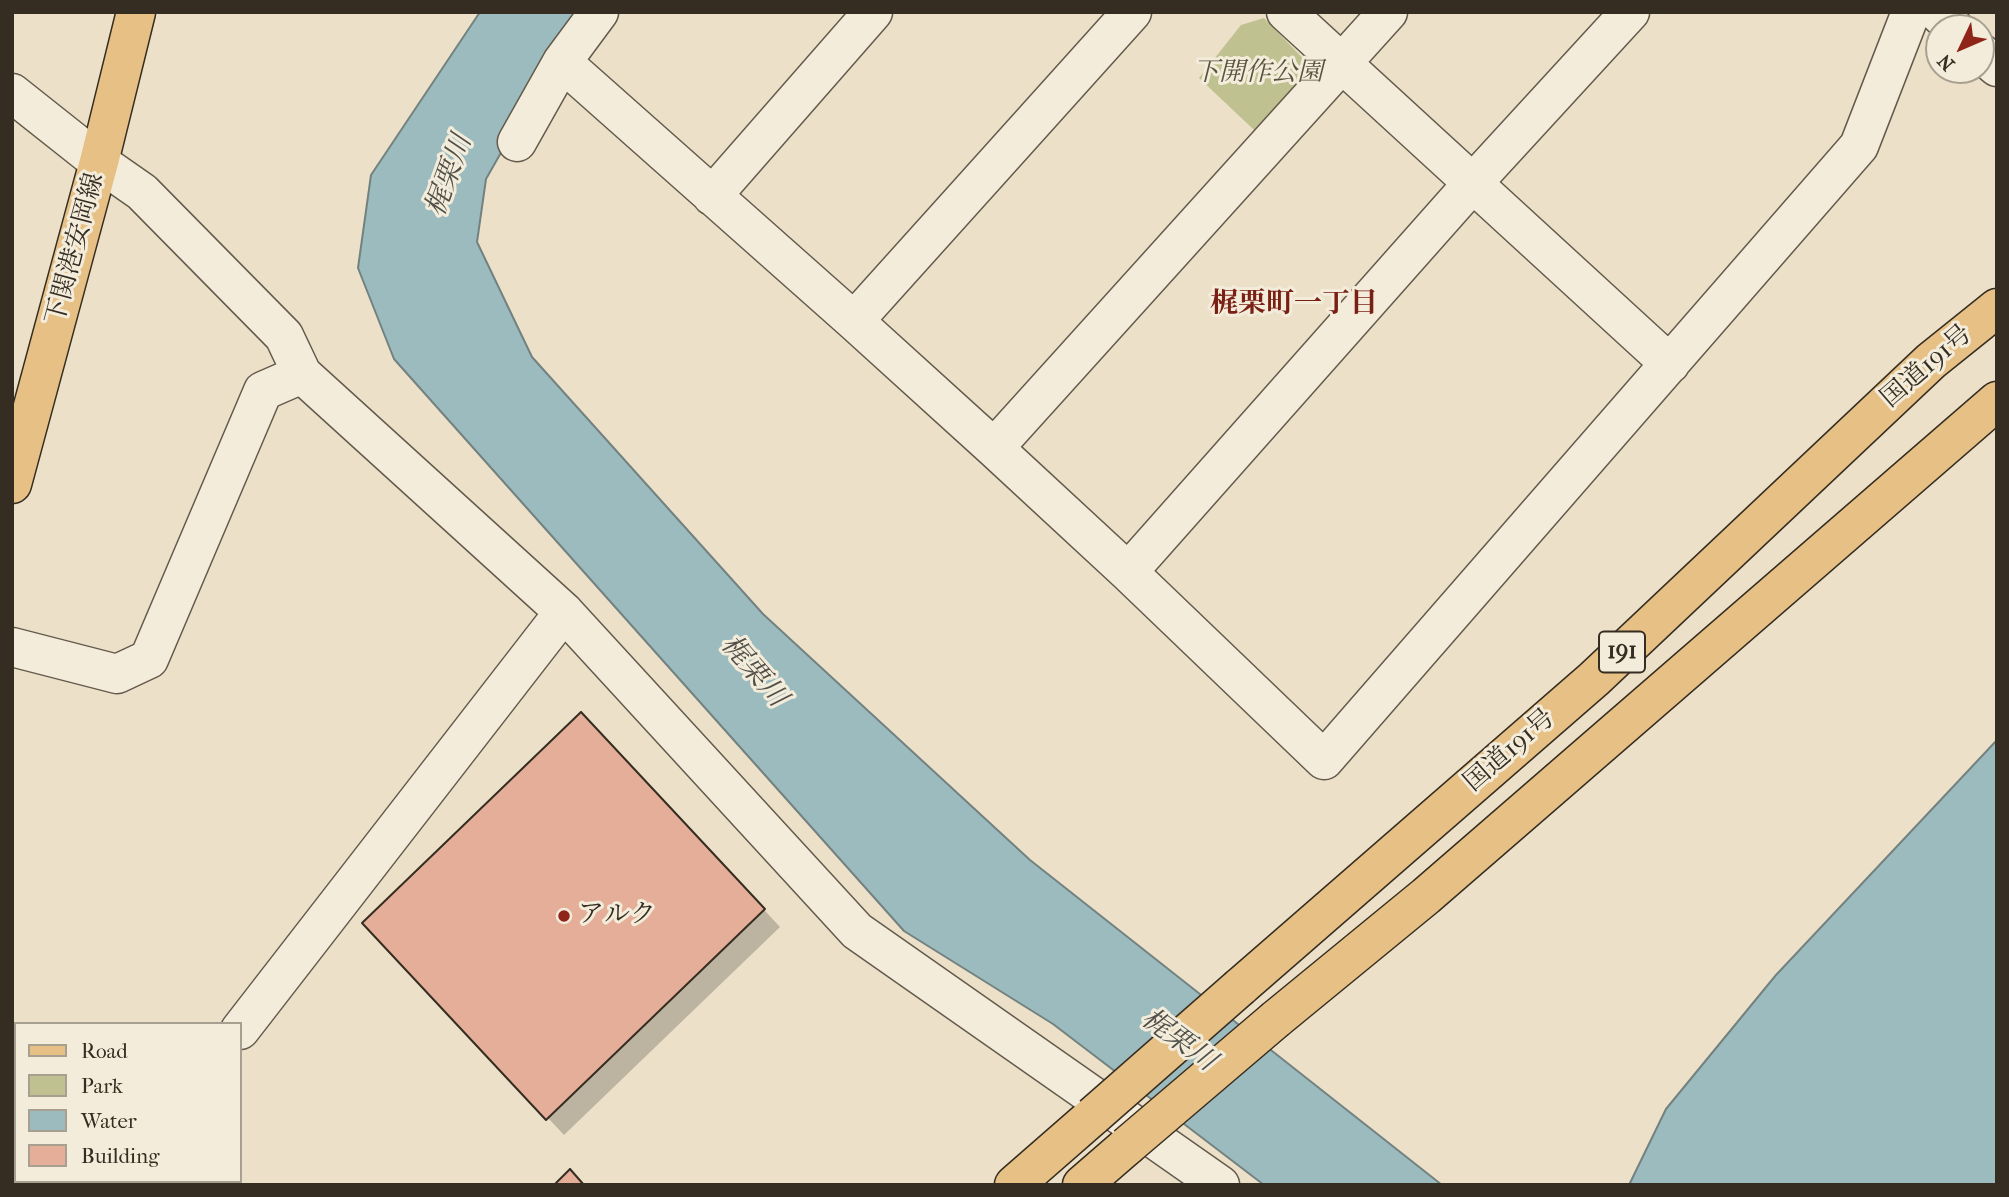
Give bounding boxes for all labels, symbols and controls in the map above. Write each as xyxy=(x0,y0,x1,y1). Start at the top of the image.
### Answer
north arrow xyxy=(1925,14,1995,84)
text: N xyxy=(1933,49,1959,75)
park label: 下開作公園 xyxy=(1193,58,1323,90)
water label: 梶栗川 xyxy=(420,131,480,221)
street label: 下関港安岡線 xyxy=(41,170,111,328)
district label: 梶栗町一丁目 xyxy=(1210,288,1378,322)
street label: 国道191号 xyxy=(1875,319,1979,415)
water label: 梶栗川 xyxy=(713,629,793,715)
road number: 191 xyxy=(1599,632,1645,672)
street label: 国道191号 xyxy=(1458,703,1562,799)
place label: アルク xyxy=(578,900,656,932)
marker: アルク xyxy=(556,908,572,924)
water label: 梶栗川 xyxy=(1134,1003,1222,1079)
legend xyxy=(14,1022,242,1183)
text: Road xyxy=(81,1039,128,1063)
text: Park xyxy=(81,1074,123,1098)
text: Water xyxy=(81,1109,137,1133)
text: Building xyxy=(81,1144,159,1168)

